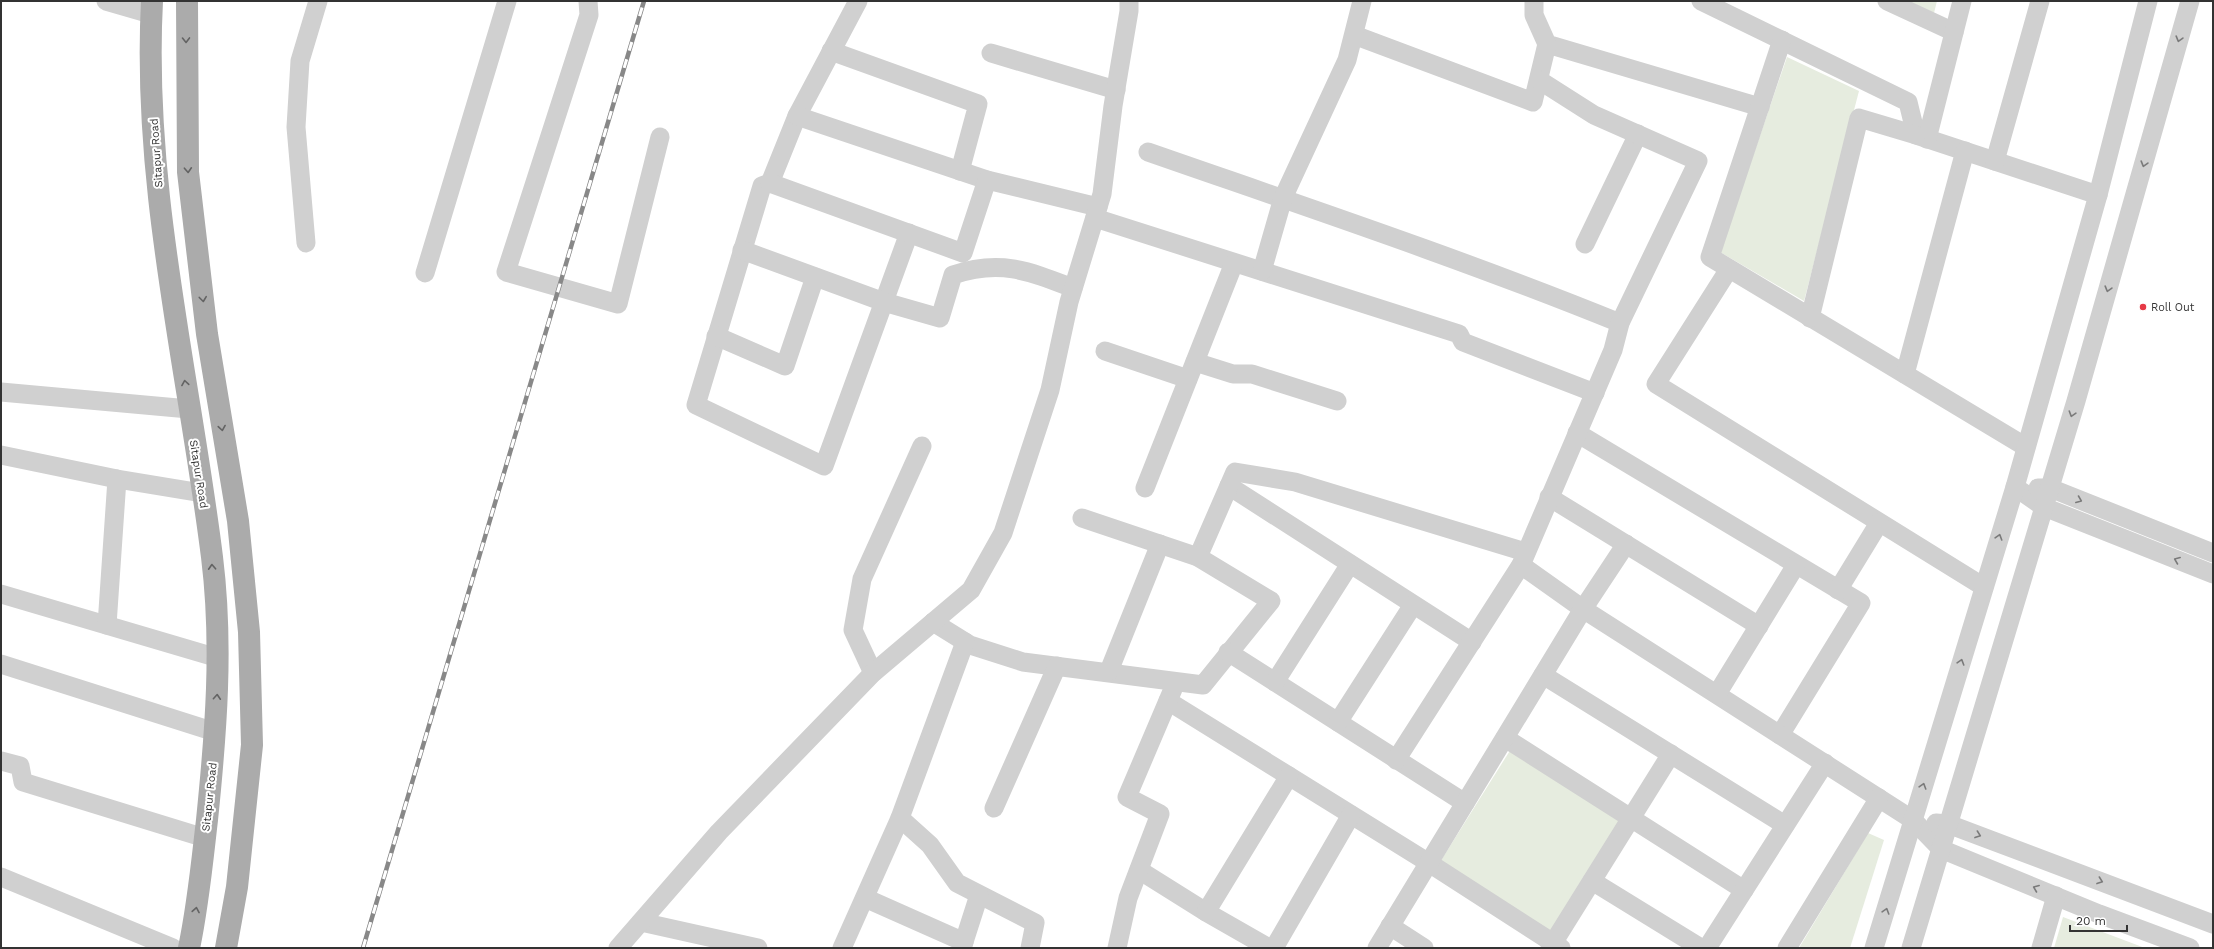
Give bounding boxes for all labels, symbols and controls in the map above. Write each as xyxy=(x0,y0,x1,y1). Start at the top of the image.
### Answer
one-way arrow xyxy=(2175,35,2184,42)
one-way arrow xyxy=(182,37,191,43)
street label: Sitapur Road xyxy=(148,118,165,188)
one-way arrow xyxy=(2140,160,2148,167)
one-way arrow xyxy=(184,167,193,173)
one-way arrow xyxy=(2104,285,2113,292)
one-way arrow xyxy=(198,296,207,302)
place label: Roll Out xyxy=(2151,301,2195,314)
marker: Roll Out xyxy=(2138,302,2148,312)
one-way arrow xyxy=(181,380,190,386)
one-way arrow xyxy=(2068,410,2077,417)
one-way arrow xyxy=(218,424,226,431)
street label: Sitapur Road xyxy=(187,439,210,509)
one-way arrow xyxy=(2076,495,2083,503)
one-way arrow xyxy=(1994,534,2003,541)
one-way arrow xyxy=(2173,556,2180,564)
one-way arrow xyxy=(208,564,217,570)
one-way arrow xyxy=(1956,659,1965,666)
one-way arrow xyxy=(213,694,222,700)
street label: Sitapur Road xyxy=(199,762,220,832)
one-way arrow xyxy=(1918,783,1927,790)
one-way arrow xyxy=(1974,831,1981,839)
one-way arrow xyxy=(2096,876,2103,884)
one-way arrow xyxy=(2033,885,2040,893)
one-way arrow xyxy=(192,907,200,913)
one-way arrow xyxy=(1881,907,1890,914)
scale bar xyxy=(2070,907,2127,933)
text: 20 m xyxy=(2076,914,2106,928)

